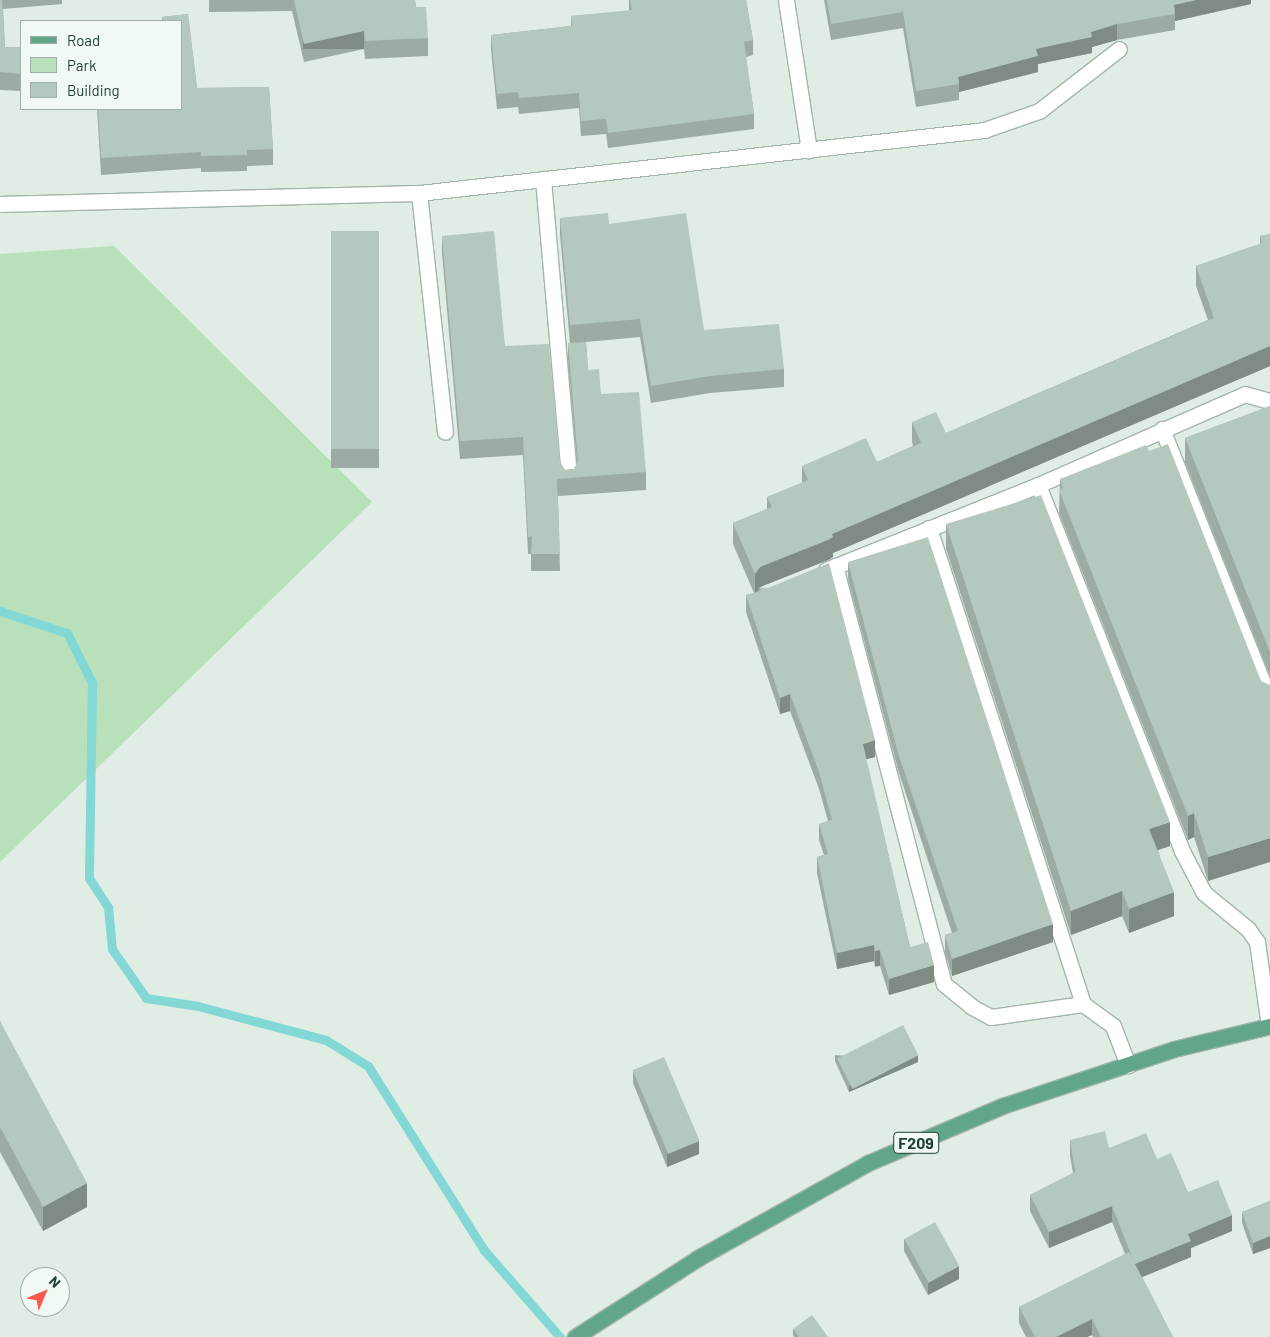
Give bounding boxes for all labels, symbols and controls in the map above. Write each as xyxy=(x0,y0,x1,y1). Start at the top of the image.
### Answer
legend xyxy=(20,20,182,110)
text: Road xyxy=(67,31,100,49)
text: Park xyxy=(67,56,96,74)
text: Building xyxy=(67,81,120,99)
road number: F209 xyxy=(892,1130,940,1156)
north arrow xyxy=(20,1267,70,1317)
text: N xyxy=(46,1272,65,1291)

